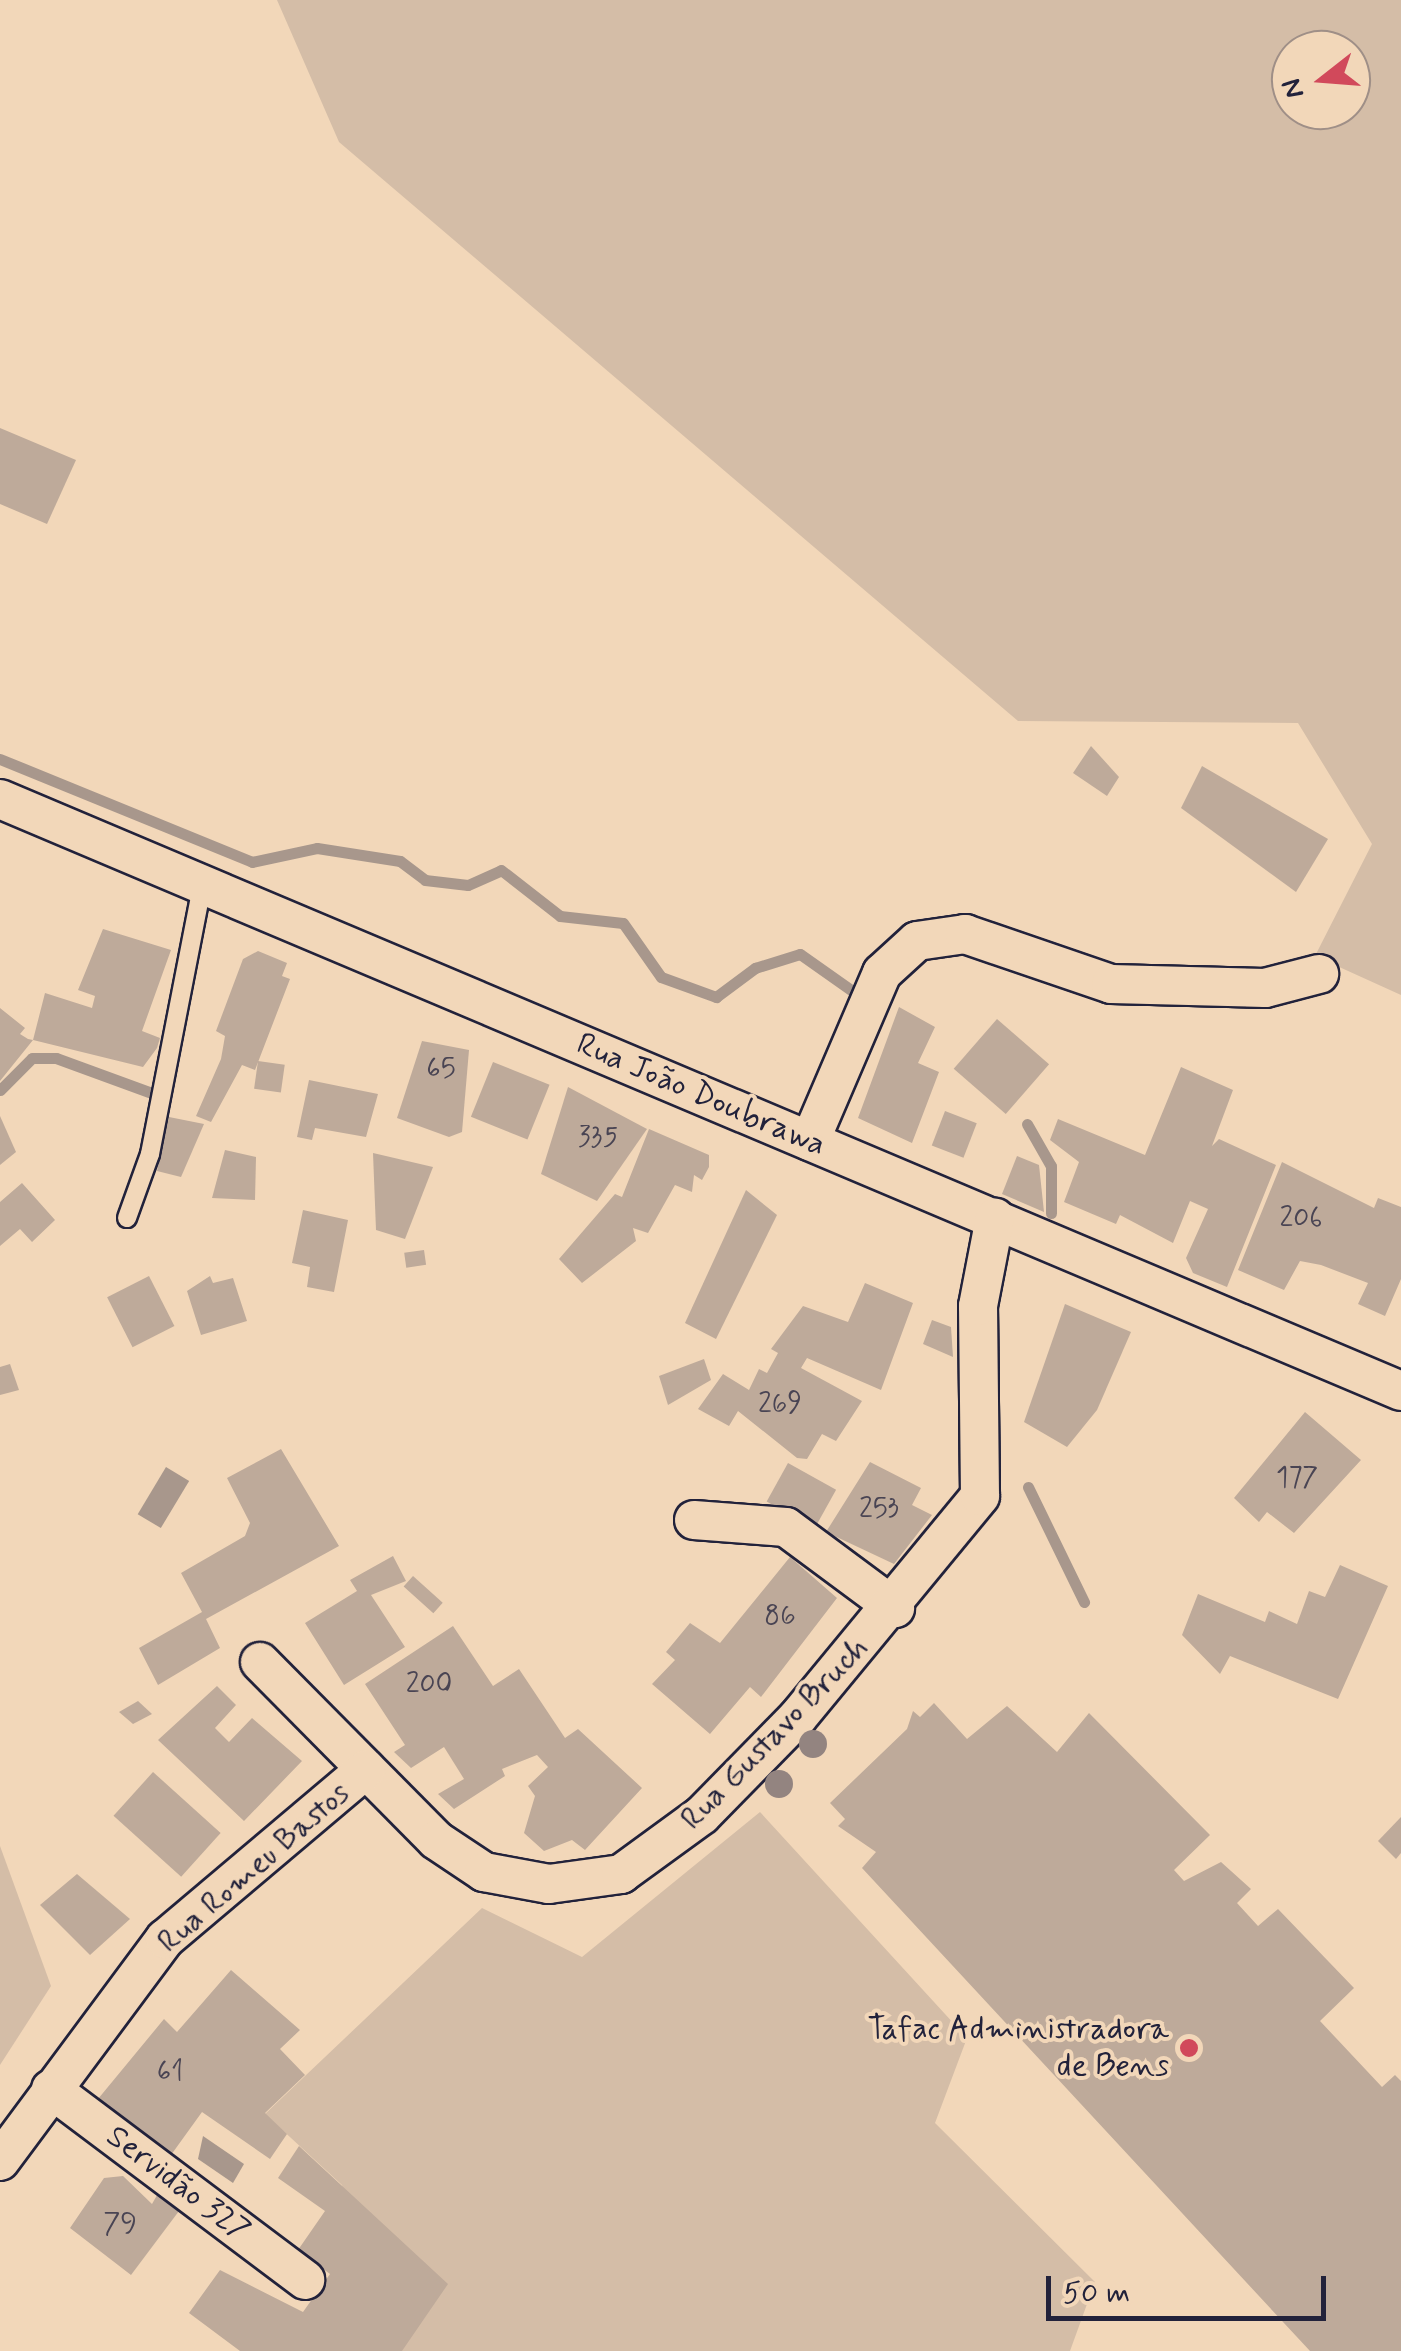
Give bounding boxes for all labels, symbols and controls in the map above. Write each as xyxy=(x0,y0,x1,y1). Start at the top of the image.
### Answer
north arrow xyxy=(1271,30,1371,130)
text: N xyxy=(1273,74,1314,103)
street label: Rua João Doubrawa xyxy=(572,1026,830,1164)
house number: 65 xyxy=(426,1053,456,1087)
house number: 335 xyxy=(578,1121,618,1155)
house number: 206 xyxy=(1280,1202,1322,1236)
house number: 269 xyxy=(758,1388,802,1422)
house number: 177 xyxy=(1276,1462,1318,1496)
house number: 253 xyxy=(859,1493,899,1527)
house number: 86 xyxy=(764,1600,796,1634)
street label: Rua Gustavo Bruch xyxy=(676,1632,874,1836)
house number: 200 xyxy=(406,1668,452,1702)
street label: Rua Romeu Bastos xyxy=(149,1773,359,1963)
place label: Tafac Administradora de Bens xyxy=(867,2011,1169,2086)
marker: Tafac Administradora de Bens xyxy=(1178,2037,1200,2059)
house number: 61 xyxy=(157,2056,183,2090)
street label: Servidão 327 xyxy=(98,2117,258,2251)
house number: 79 xyxy=(103,2208,137,2242)
scale bar xyxy=(1051,2256,1331,2318)
text: 50 m xyxy=(1063,2274,1130,2313)

